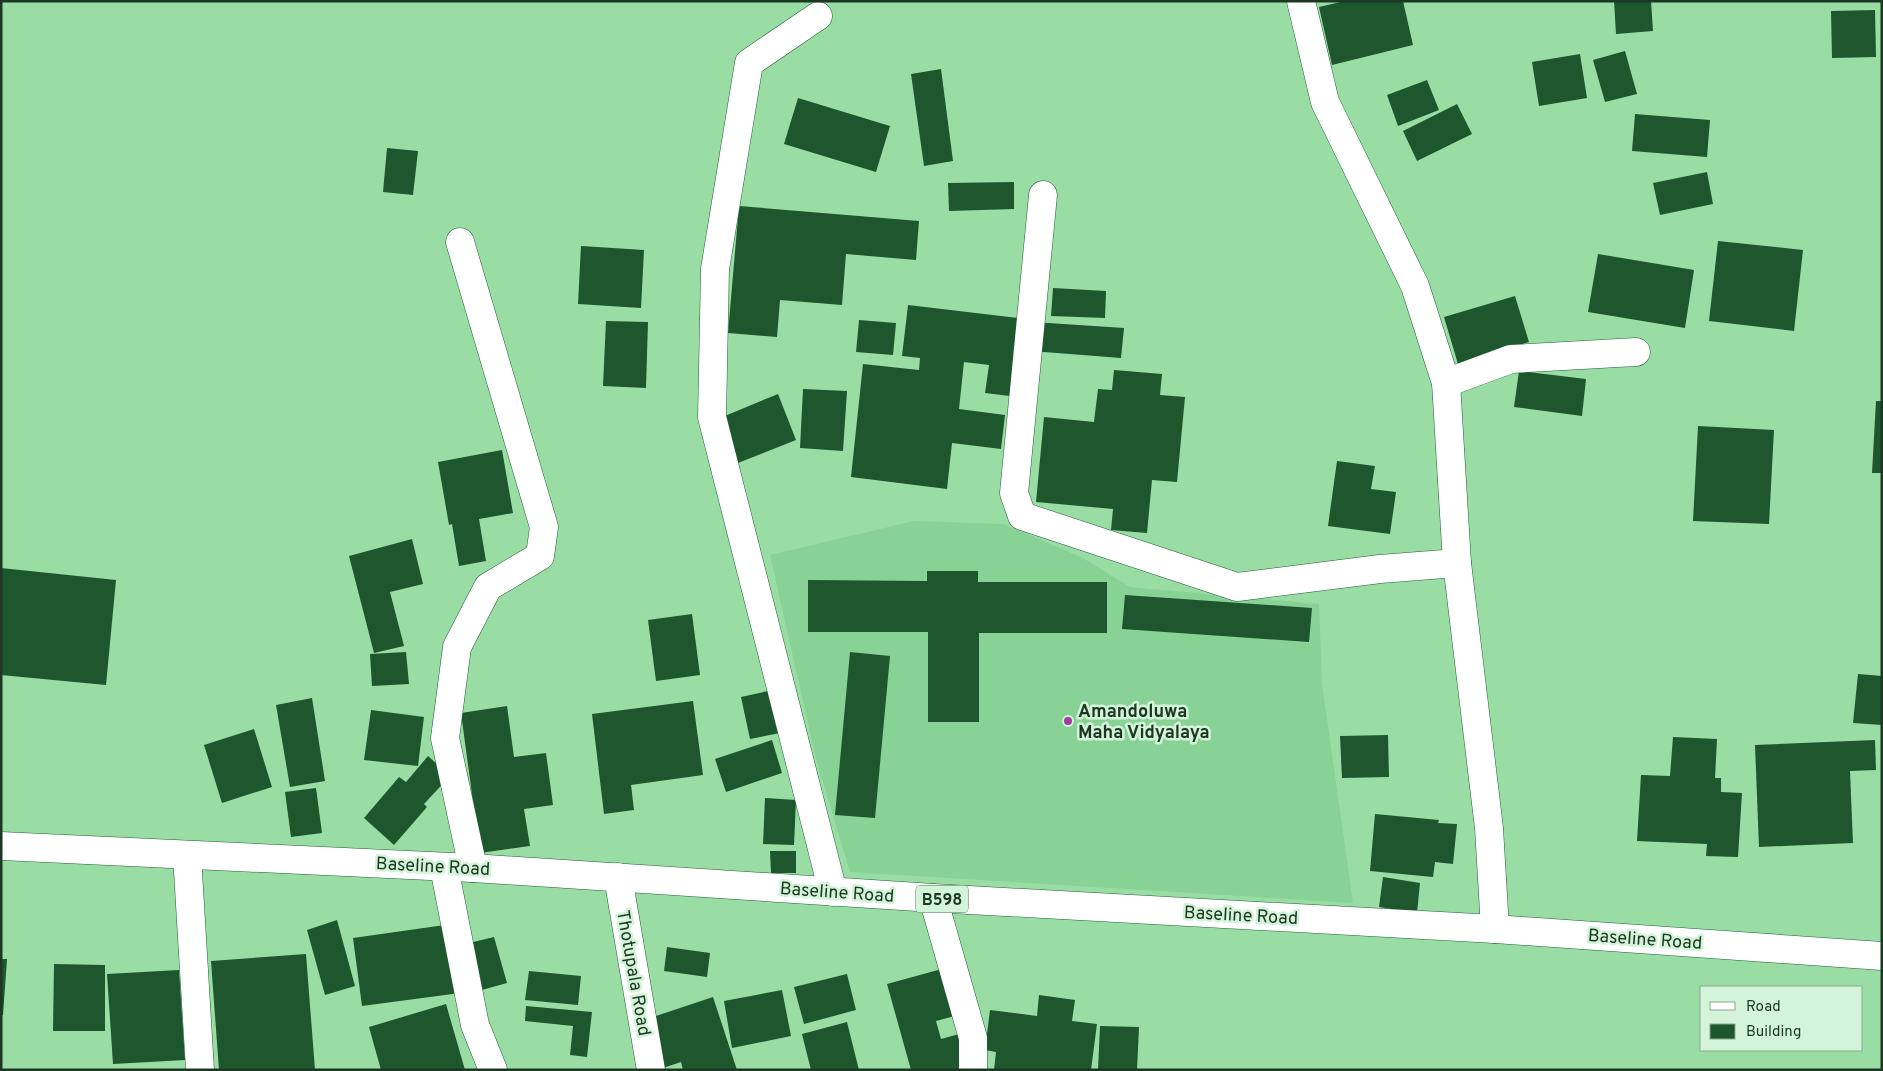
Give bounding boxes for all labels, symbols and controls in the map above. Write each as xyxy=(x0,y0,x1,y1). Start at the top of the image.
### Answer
place label: Amandoluwa Maha Vidyalaya xyxy=(1078,701,1210,745)
marker: Amandoluwa Maha Vidyalaya xyxy=(1062,715,1074,727)
street label: Baseline Road xyxy=(375,853,491,882)
street label: Baseline Road xyxy=(779,878,895,909)
road number: B598 xyxy=(916,886,968,912)
street label: Baseline Road xyxy=(1183,902,1299,931)
street label: Thotupala Road xyxy=(610,909,655,1038)
street label: Baseline Road xyxy=(1587,925,1703,956)
legend xyxy=(1700,986,1863,1051)
text: Road xyxy=(1746,998,1781,1017)
text: Building xyxy=(1746,1023,1801,1042)

